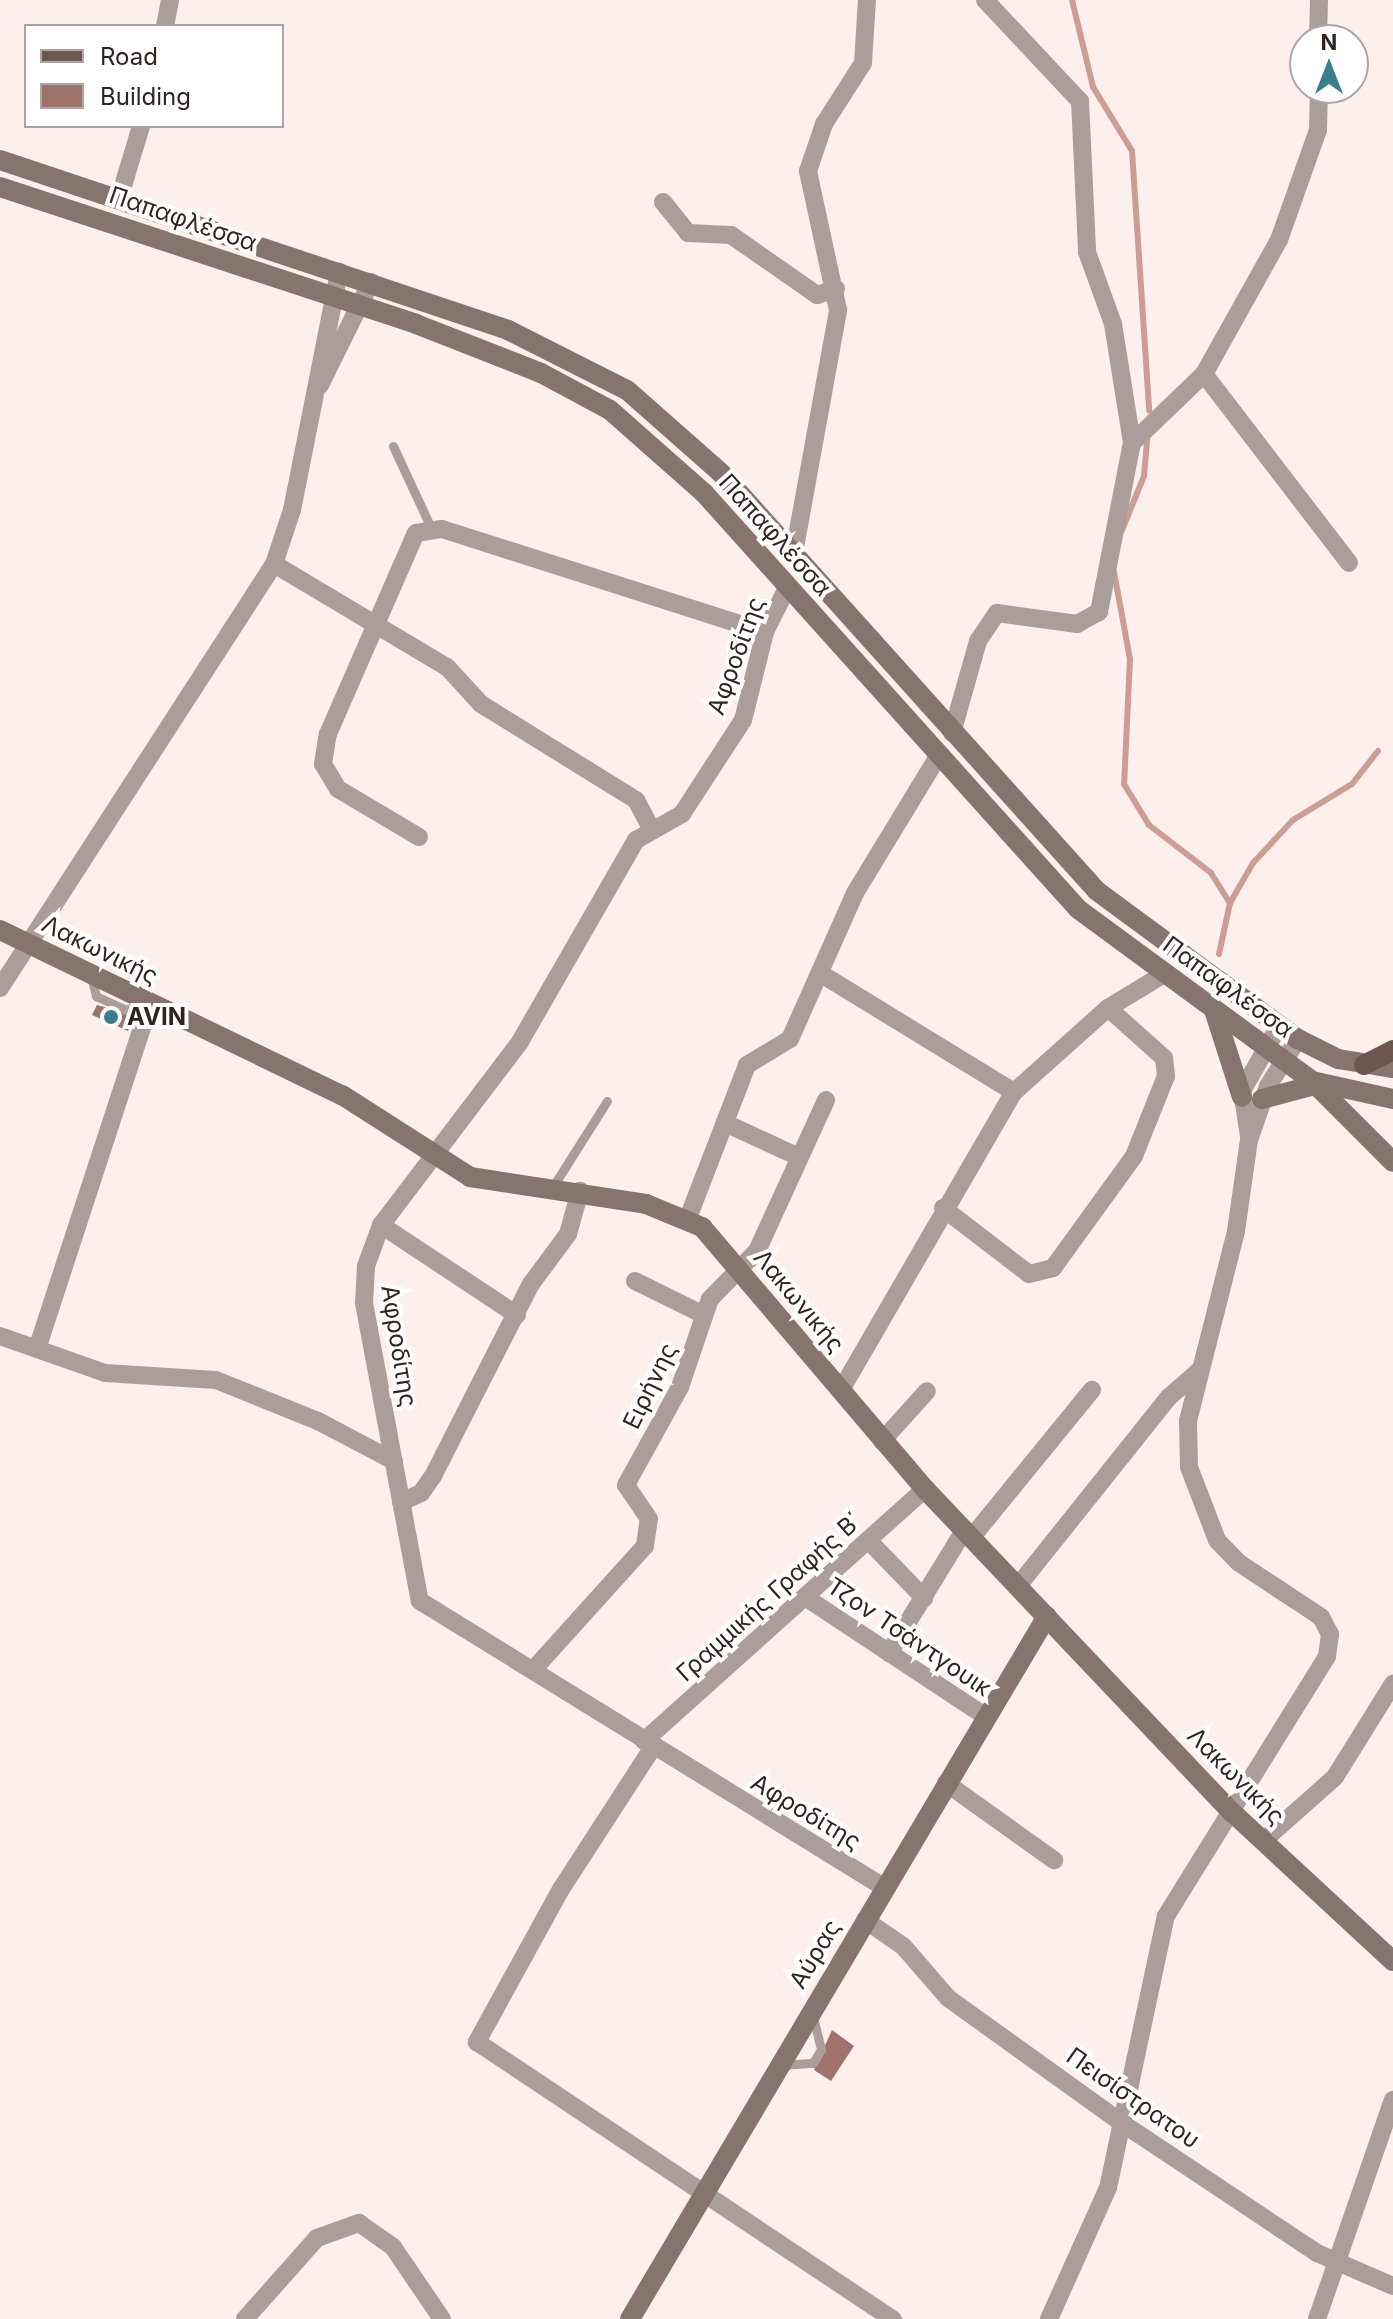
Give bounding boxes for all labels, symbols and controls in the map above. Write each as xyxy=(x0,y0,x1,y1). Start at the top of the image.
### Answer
legend xyxy=(24,24,284,128)
north arrow xyxy=(1289,24,1369,104)
text: N xyxy=(1321,29,1337,55)
text: Road xyxy=(100,42,158,71)
text: Building xyxy=(100,82,191,111)
street label: Παπαφλέσσα xyxy=(106,180,260,258)
street label: Παπαφλέσσα xyxy=(713,468,837,602)
street label: Αφροδίτης xyxy=(701,593,771,719)
street label: Λακωνικής xyxy=(37,910,163,990)
street label: Παπαφλέσσα xyxy=(1157,930,1299,1044)
place label: AVIN xyxy=(127,1003,186,1031)
marker: AVIN xyxy=(102,1008,120,1026)
street label: Λακωνικής xyxy=(748,1244,850,1358)
street label: Αφροδίτης xyxy=(375,1283,423,1409)
street label: Ειρήνης xyxy=(617,1338,683,1434)
street label: Γραμμικής Γραφής Β΄ xyxy=(671,1506,867,1688)
street label: Τζον Τσάντγουικ xyxy=(822,1571,996,1703)
street label: Λακωνικής xyxy=(1181,1721,1291,1831)
street label: Αφροδίτης xyxy=(746,1768,866,1856)
street label: Αύρας xyxy=(783,1914,847,1994)
street label: Πεισίστρατου xyxy=(1061,2042,1205,2154)

